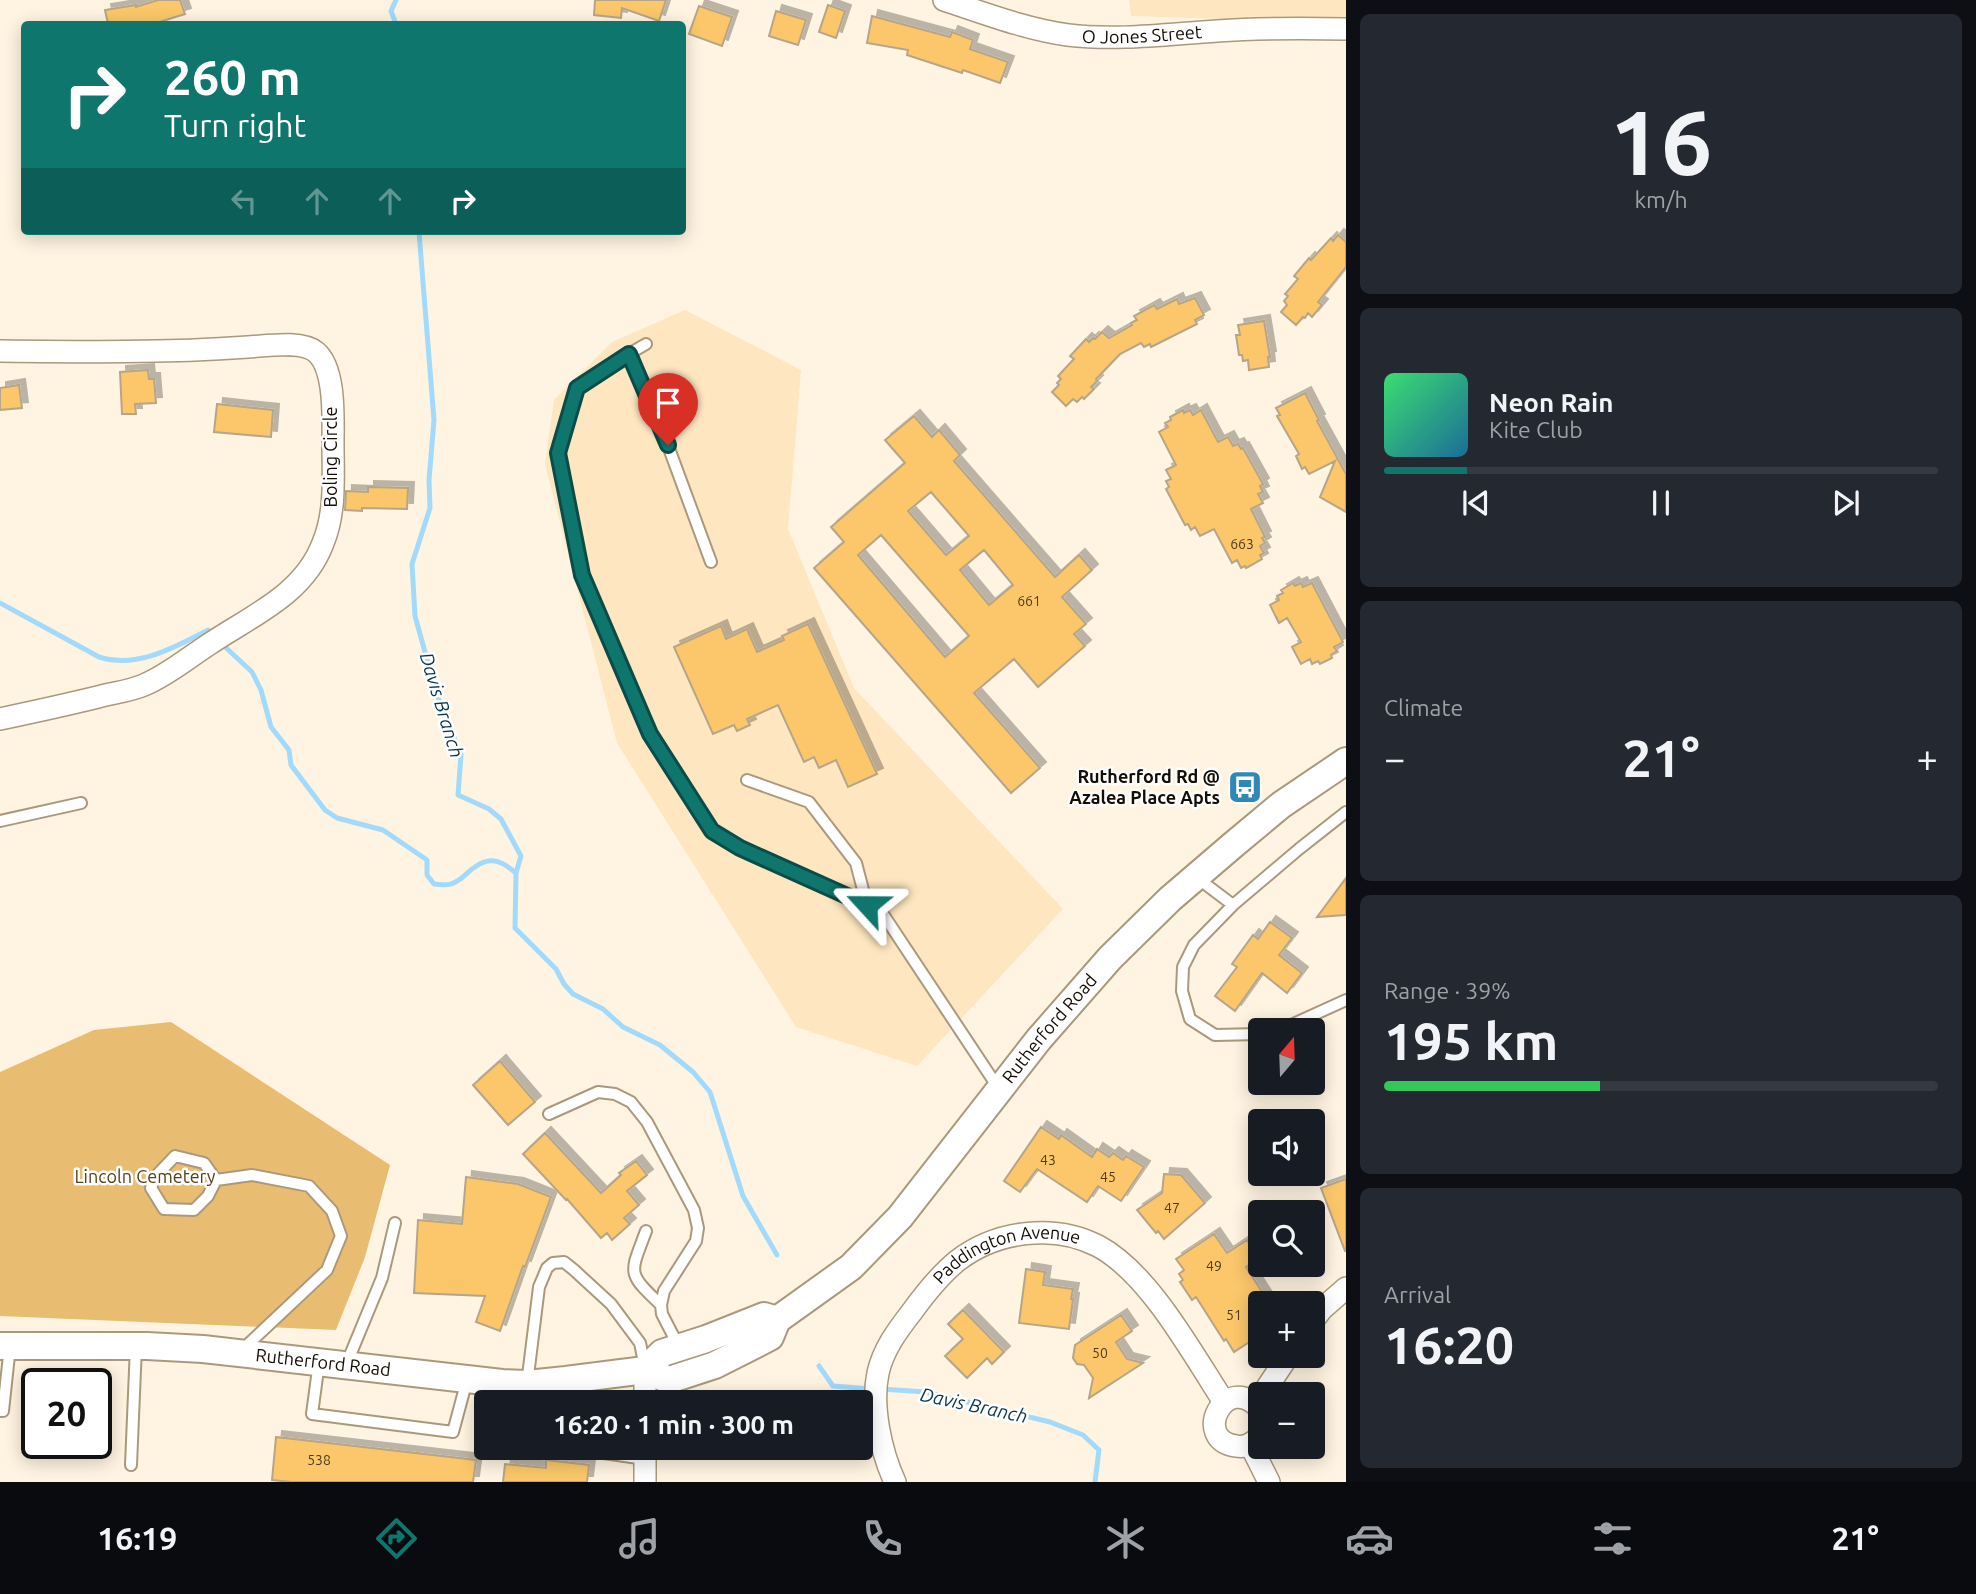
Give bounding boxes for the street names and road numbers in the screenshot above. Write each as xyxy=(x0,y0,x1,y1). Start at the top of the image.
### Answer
street label: O Jones Street xyxy=(1081,21,1203,46)
street label: Boling Circle xyxy=(320,406,340,508)
street label: Rutherford Road xyxy=(998,970,1100,1086)
street label: Paddington Avenue xyxy=(928,1222,1083,1287)
street label: Rutherford Road xyxy=(255,1344,392,1379)

